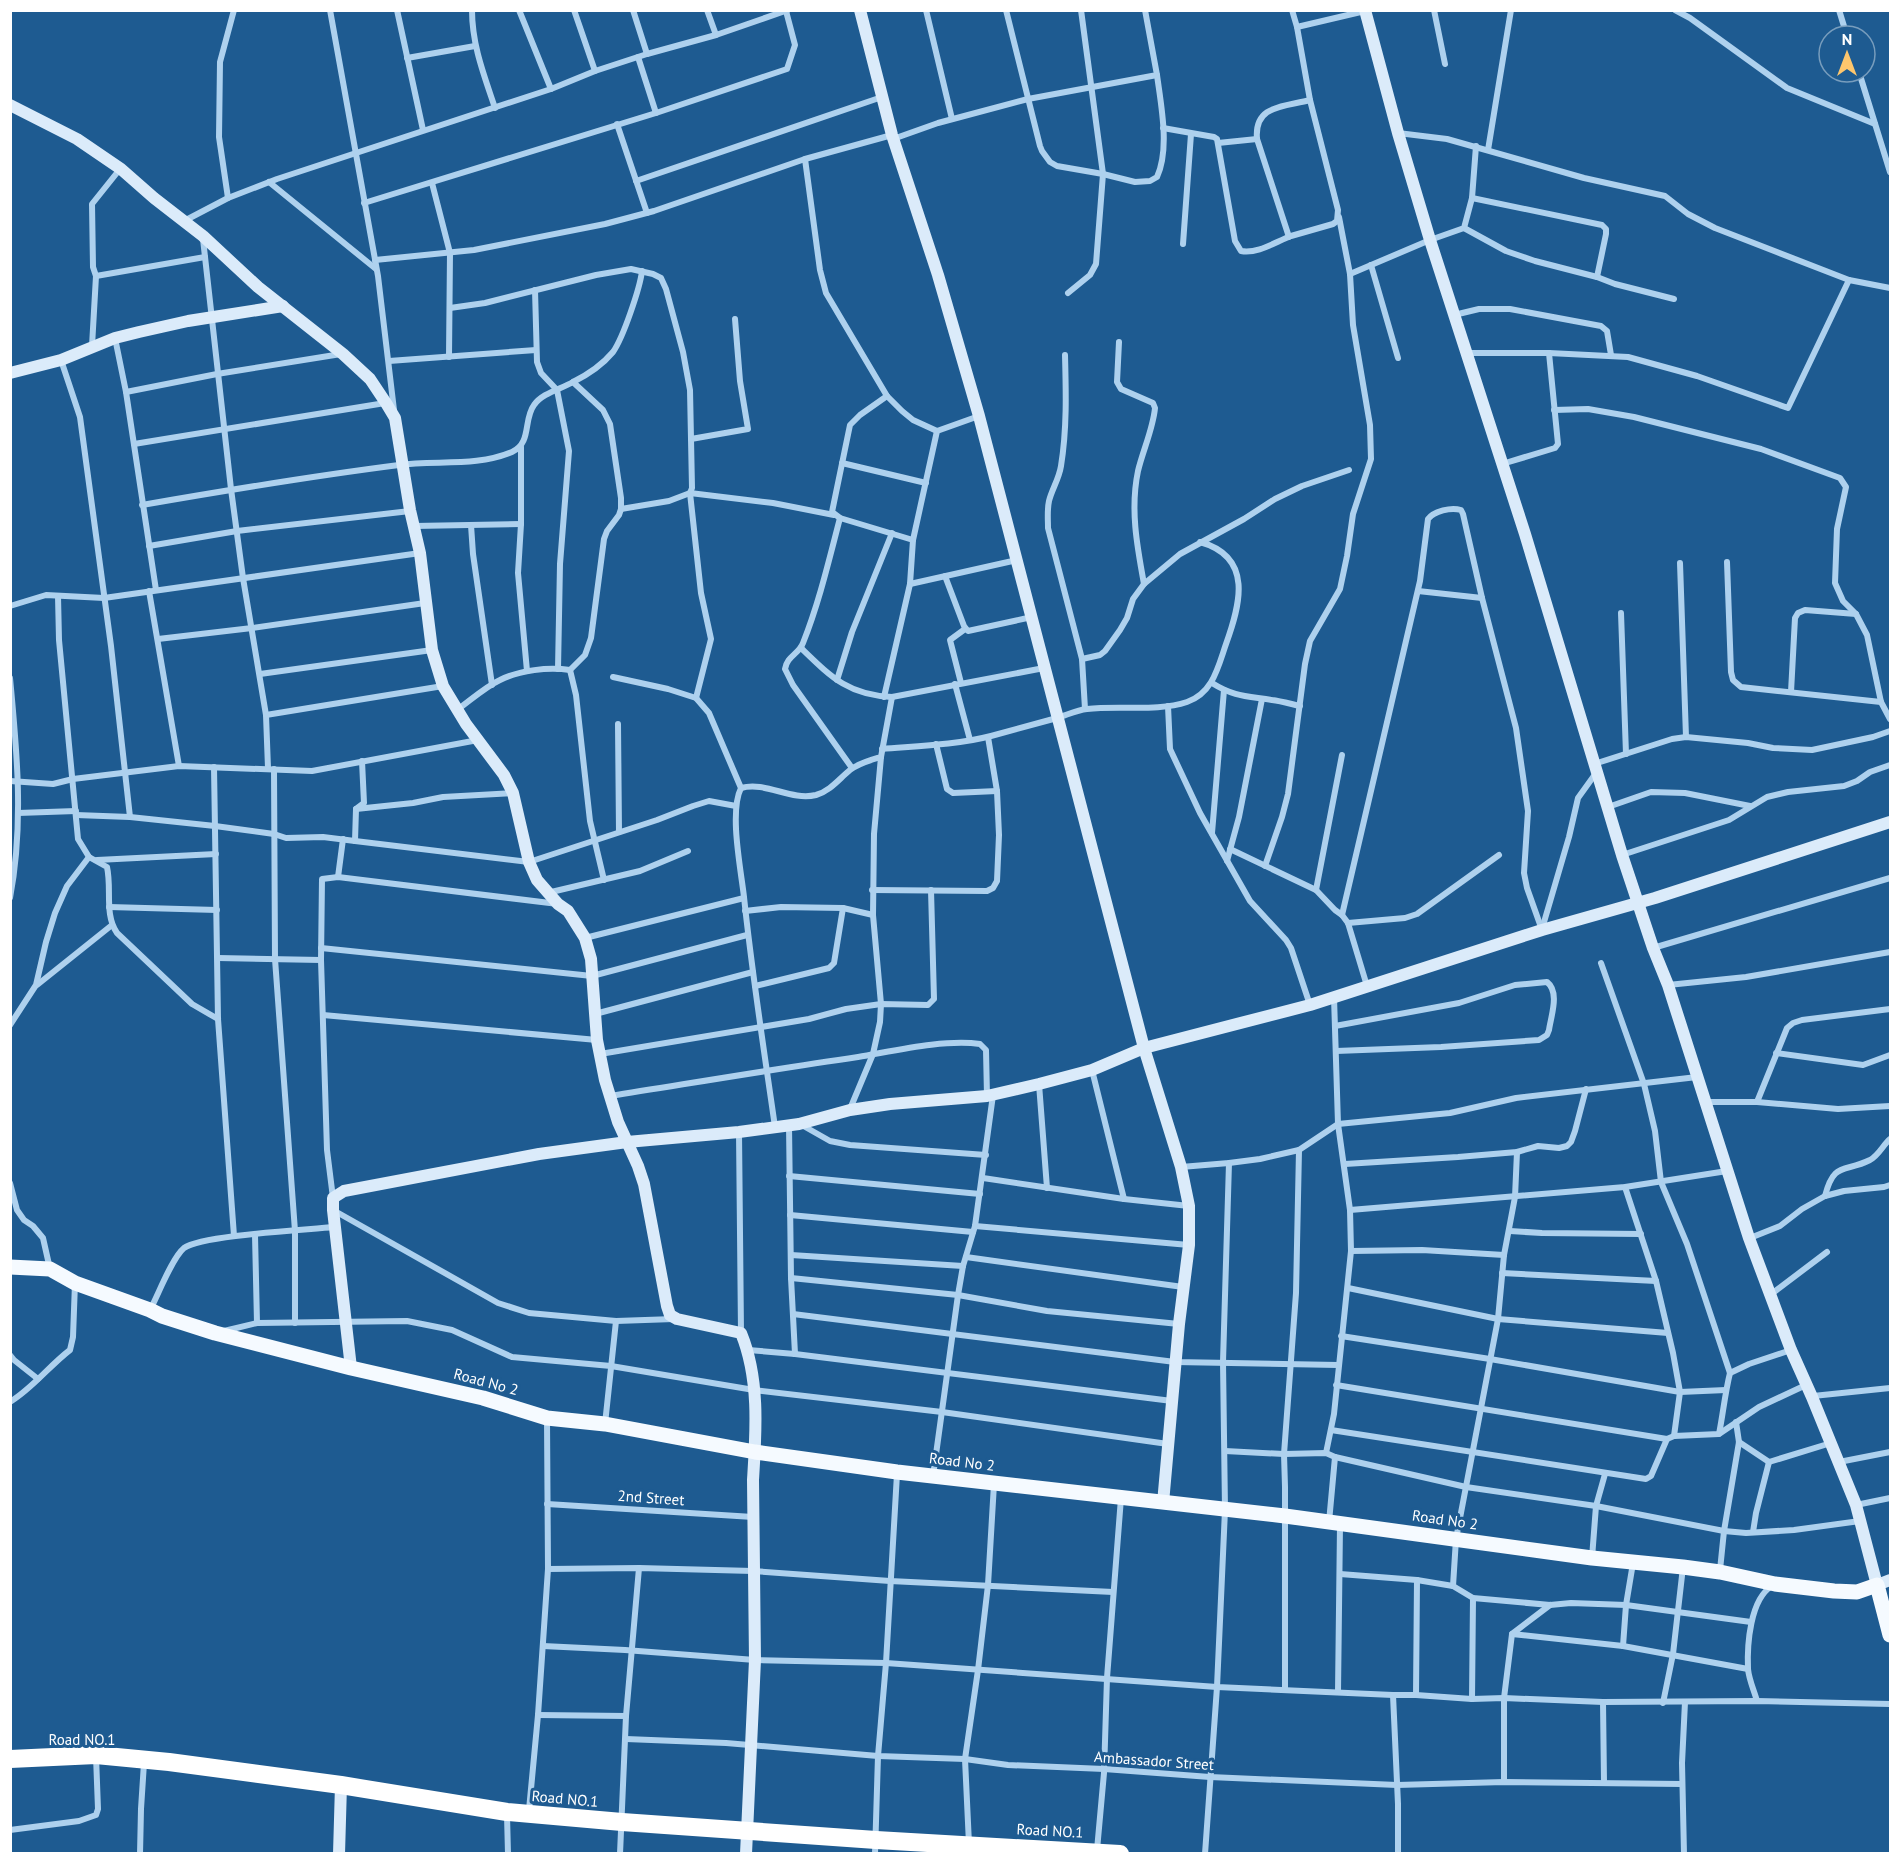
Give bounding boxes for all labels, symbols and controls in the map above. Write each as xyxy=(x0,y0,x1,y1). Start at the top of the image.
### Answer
north arrow xyxy=(1817,24,1877,84)
text: N xyxy=(1842,29,1852,49)
street label: Road No 2 xyxy=(452,1364,521,1399)
street label: Road No 2 xyxy=(928,1448,996,1475)
street label: 2nd Street xyxy=(617,1486,685,1509)
street label: Road No 2 xyxy=(1411,1505,1479,1534)
street label: Road NO.1 xyxy=(48,1730,116,1749)
street label: Ambassador Street xyxy=(1093,1747,1215,1774)
street label: Road NO.1 xyxy=(531,1786,599,1811)
street label: Road NO.1 xyxy=(1016,1819,1084,1842)

